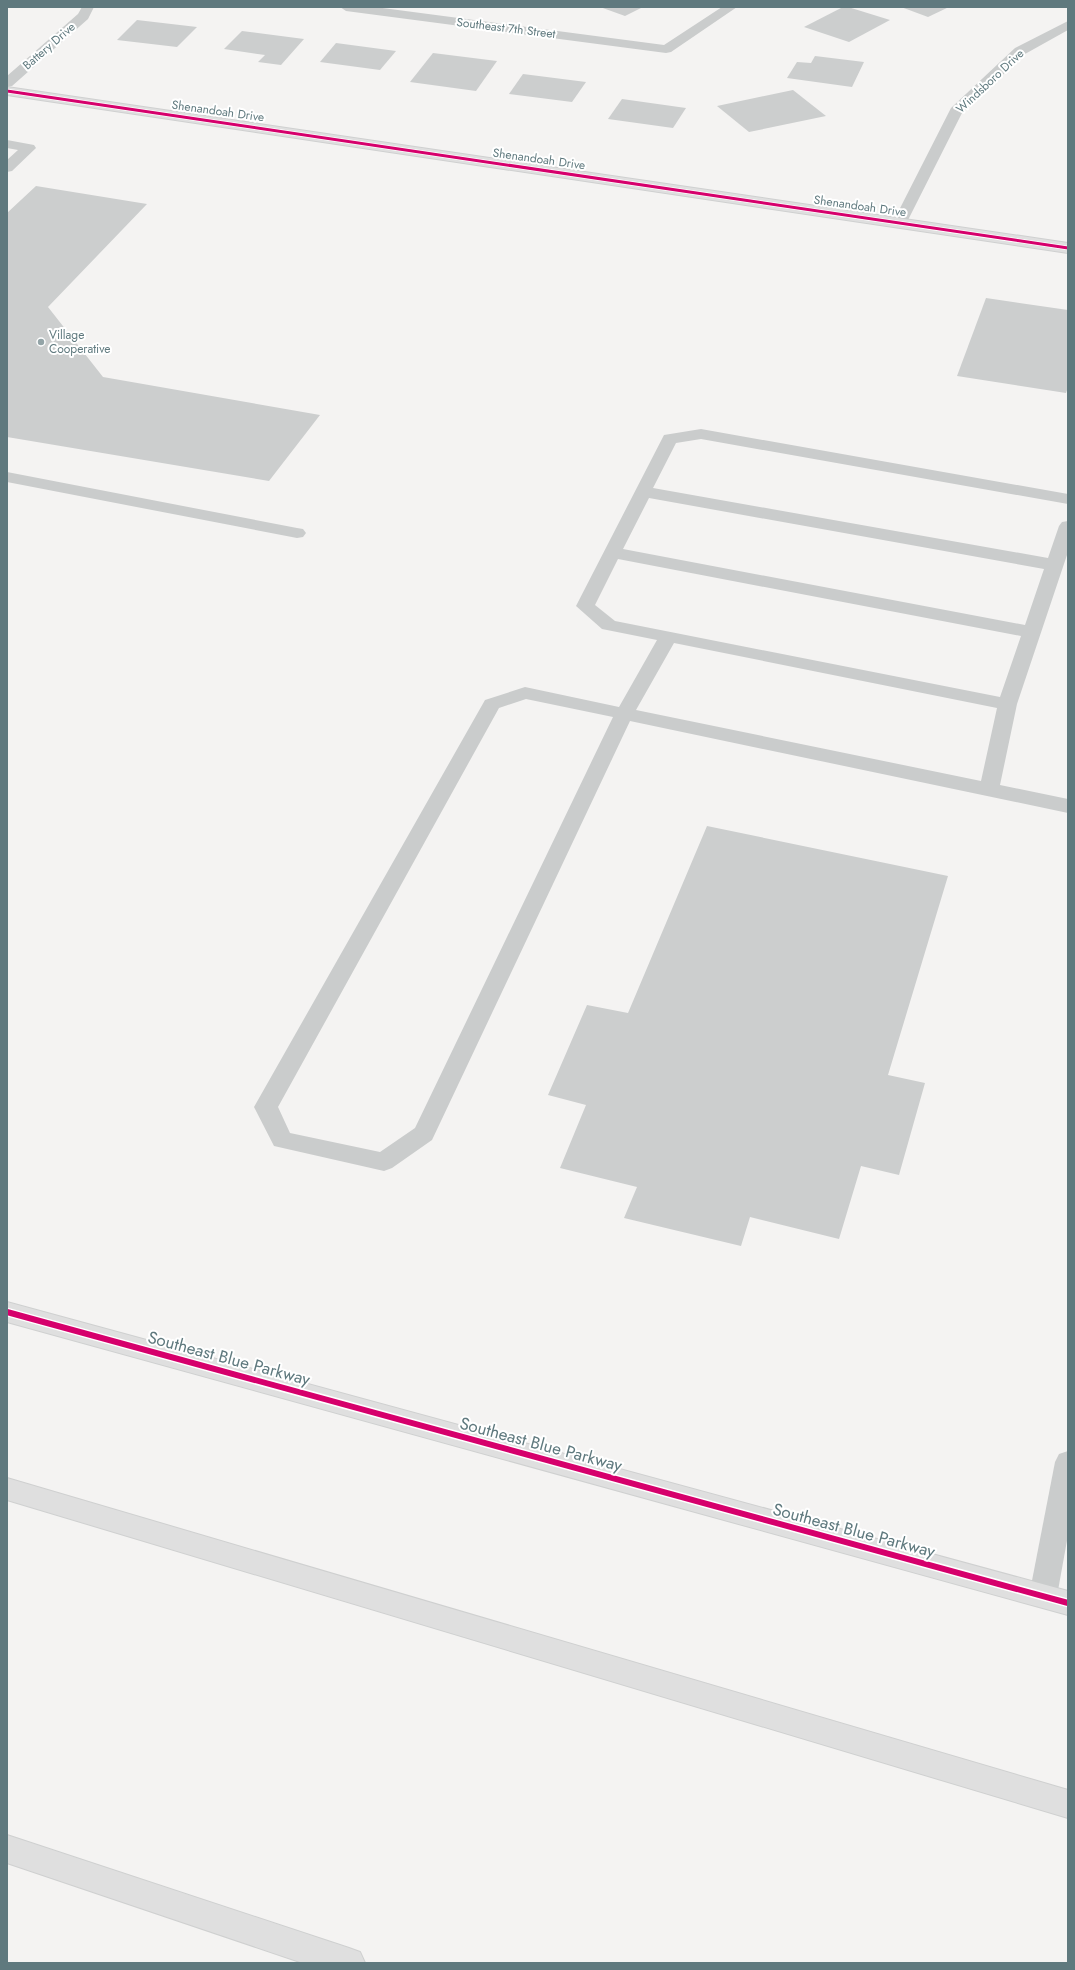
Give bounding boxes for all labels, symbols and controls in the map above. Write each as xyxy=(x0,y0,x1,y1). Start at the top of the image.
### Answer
street label: Southeast 7th Street xyxy=(455,13,557,43)
street label: Battery Drive xyxy=(19,18,79,74)
street label: Windsboro Drive xyxy=(952,45,1028,117)
street label: Shenandoah Drive xyxy=(171,96,265,126)
street label: Shenandoah Drive xyxy=(492,144,586,174)
street label: Shenandoah Drive xyxy=(813,191,907,221)
place label: Village Cooperative xyxy=(49,326,111,358)
marker: Village Cooperative xyxy=(36,337,46,347)
street label: Southeast Blue Parkway xyxy=(145,1325,313,1391)
street label: Southeast Blue Parkway xyxy=(457,1411,625,1477)
street label: Southeast Blue Parkway xyxy=(770,1497,938,1563)

